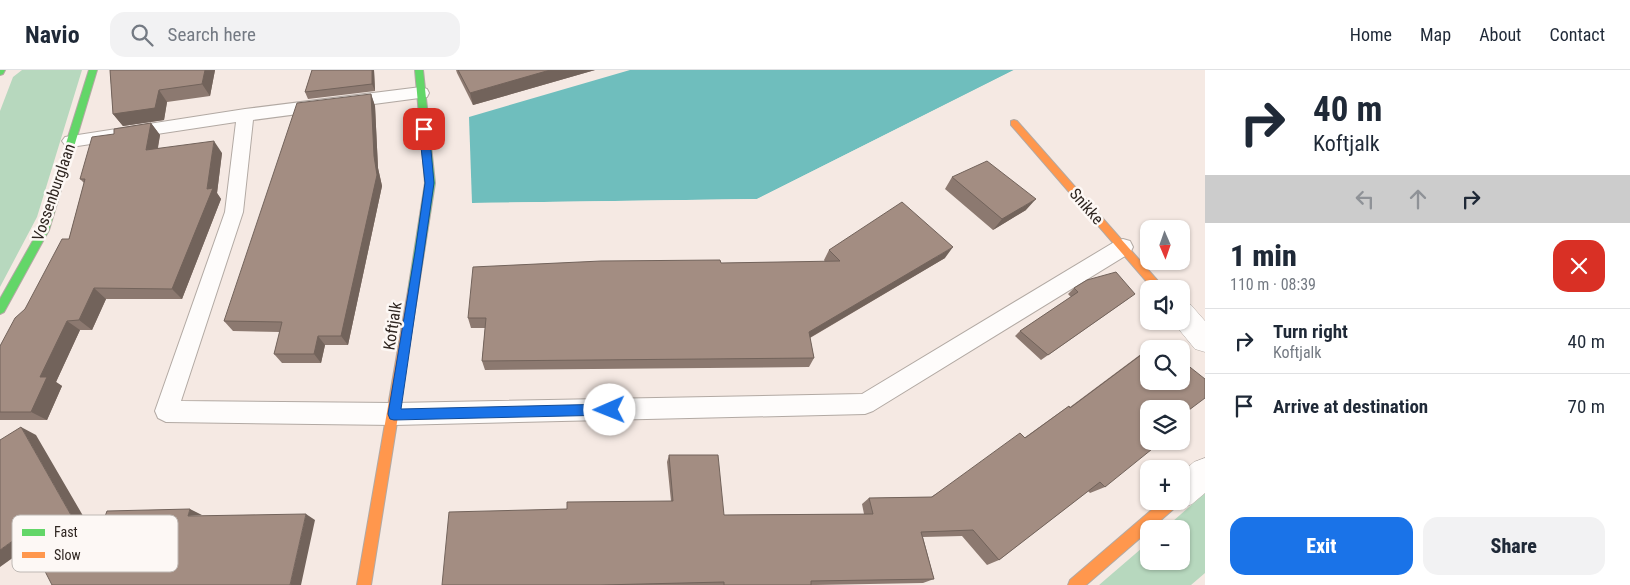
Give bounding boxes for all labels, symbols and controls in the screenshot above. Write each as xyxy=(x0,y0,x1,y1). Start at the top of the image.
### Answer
search box xyxy=(110,12,460,57)
text: Navio xyxy=(25,21,80,49)
icon: search xyxy=(128,21,156,49)
text: Search here xyxy=(168,23,256,46)
text: Home xyxy=(1350,24,1392,45)
text: Map xyxy=(1420,24,1451,45)
text: About xyxy=(1479,24,1521,45)
text: Contact xyxy=(1549,24,1605,45)
text: 40 m xyxy=(1313,89,1382,130)
icon: right xyxy=(1230,90,1295,155)
pin xyxy=(403,108,445,150)
icon: arrive xyxy=(410,115,438,143)
text: Koftjalk xyxy=(1313,131,1380,156)
street label: Vossenburglaan xyxy=(28,141,79,243)
street label: Snikke xyxy=(1066,184,1107,228)
icon: left xyxy=(1351,185,1379,213)
icon: ahead xyxy=(1404,185,1432,213)
icon: right xyxy=(1457,185,1485,213)
north arrow xyxy=(1140,220,1190,270)
map controls xyxy=(1140,220,1190,570)
text: 1 min xyxy=(1230,238,1297,273)
button: close xyxy=(1553,240,1605,292)
text: 110 m · 08:39 xyxy=(1230,275,1316,294)
button: sound xyxy=(1140,280,1190,330)
street label: Koftjalk xyxy=(379,300,406,352)
text: Turn right xyxy=(1273,320,1348,343)
icon: right xyxy=(1230,327,1258,355)
text: 40 m xyxy=(1568,330,1605,353)
button: search xyxy=(1140,340,1190,390)
text: Koftjalk xyxy=(1273,343,1321,362)
position arrow xyxy=(583,383,635,435)
icon: arrive xyxy=(1230,392,1258,420)
text: Arrive at destination xyxy=(1273,395,1428,418)
text: 70 m xyxy=(1568,395,1605,418)
button: layers xyxy=(1140,400,1190,450)
button: + xyxy=(1140,460,1190,510)
legend xyxy=(12,515,178,572)
button: Exit xyxy=(1230,517,1413,575)
button: Share xyxy=(1423,517,1605,575)
button: − xyxy=(1140,520,1190,570)
text: Fast xyxy=(54,524,78,540)
text: Slow xyxy=(54,547,81,563)

